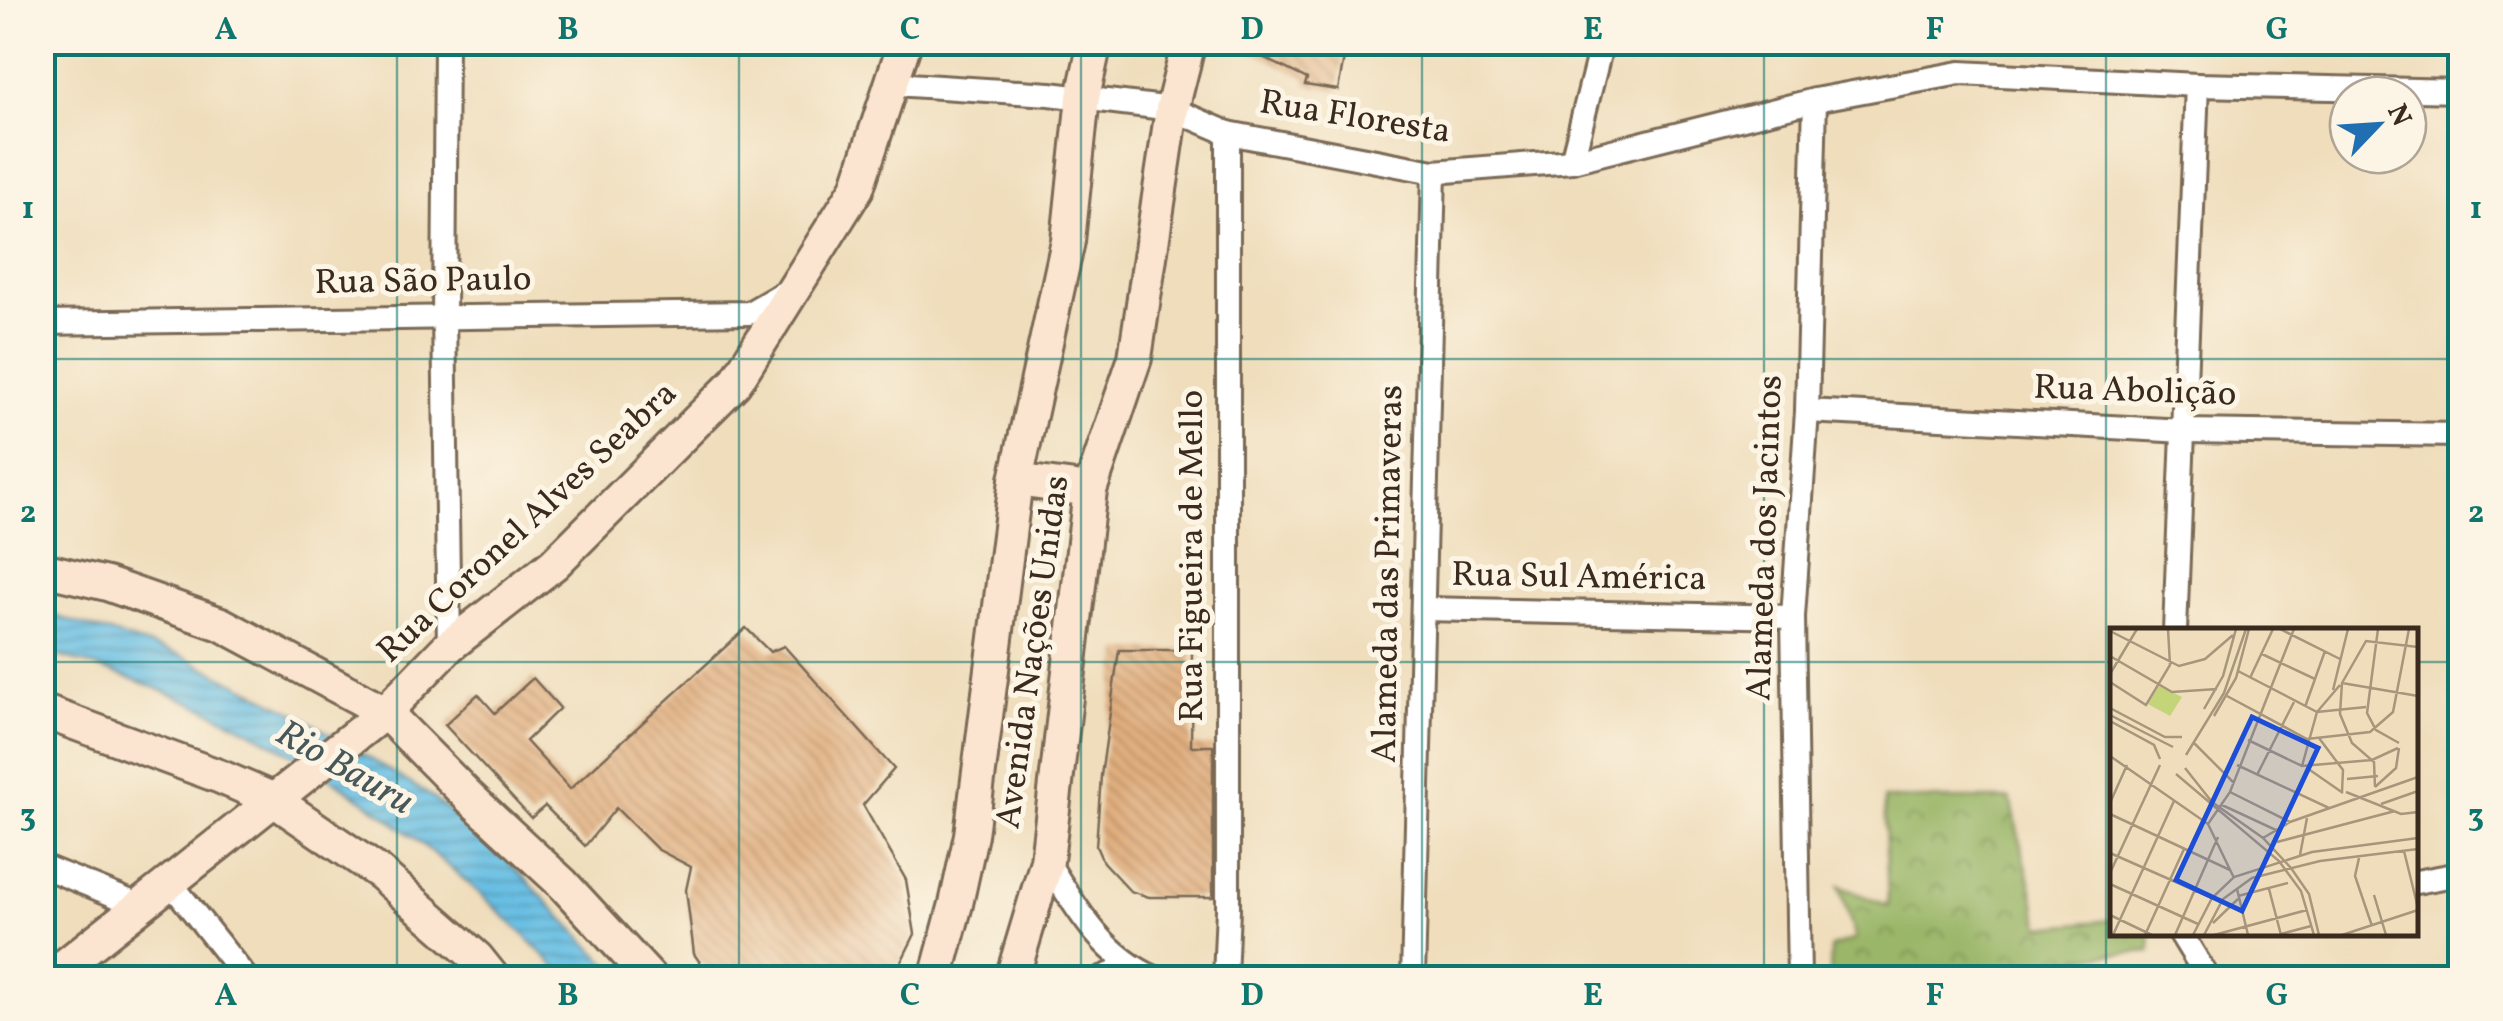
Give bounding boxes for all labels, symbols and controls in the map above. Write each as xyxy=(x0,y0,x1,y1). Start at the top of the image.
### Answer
text: A xyxy=(215,9,238,53)
text: B xyxy=(557,9,579,53)
text: C xyxy=(900,9,920,53)
text: D xyxy=(1240,9,1264,53)
text: E xyxy=(1583,9,1603,53)
text: F xyxy=(1926,9,1945,53)
text: G xyxy=(2266,9,2288,53)
north arrow xyxy=(2328,75,2428,175)
street label: Rua Floresta xyxy=(1256,79,1454,157)
text: N xyxy=(2376,98,2420,133)
text: 1 xyxy=(22,188,34,232)
text: 1 xyxy=(2470,188,2482,232)
street label: Rua São Paulo xyxy=(314,256,532,308)
street label: Rua Abolição xyxy=(2033,364,2237,420)
street label: Rua Coronel Alves Seabra xyxy=(367,371,689,675)
street label: Alameda dos Jacintos xyxy=(1736,374,1796,702)
street label: Alameda das Primaveras xyxy=(1362,385,1416,763)
street label: Rua Figueira de Mello xyxy=(1169,390,1217,722)
street label: Avenida Nações Unidas xyxy=(985,472,1083,832)
text: 2 xyxy=(20,492,36,536)
text: 2 xyxy=(2468,492,2484,536)
street label: Rua Sul América xyxy=(1451,552,1707,604)
inset map xyxy=(2110,628,2418,936)
water label: Rio Bauru xyxy=(265,708,423,830)
text: 3 xyxy=(20,796,36,840)
text: 3 xyxy=(2468,796,2484,840)
text: A xyxy=(215,975,238,1019)
text: B xyxy=(557,975,579,1019)
text: C xyxy=(900,975,920,1019)
text: D xyxy=(1240,975,1264,1019)
text: E xyxy=(1583,975,1603,1019)
text: F xyxy=(1926,975,1945,1019)
text: G xyxy=(2266,975,2288,1019)

